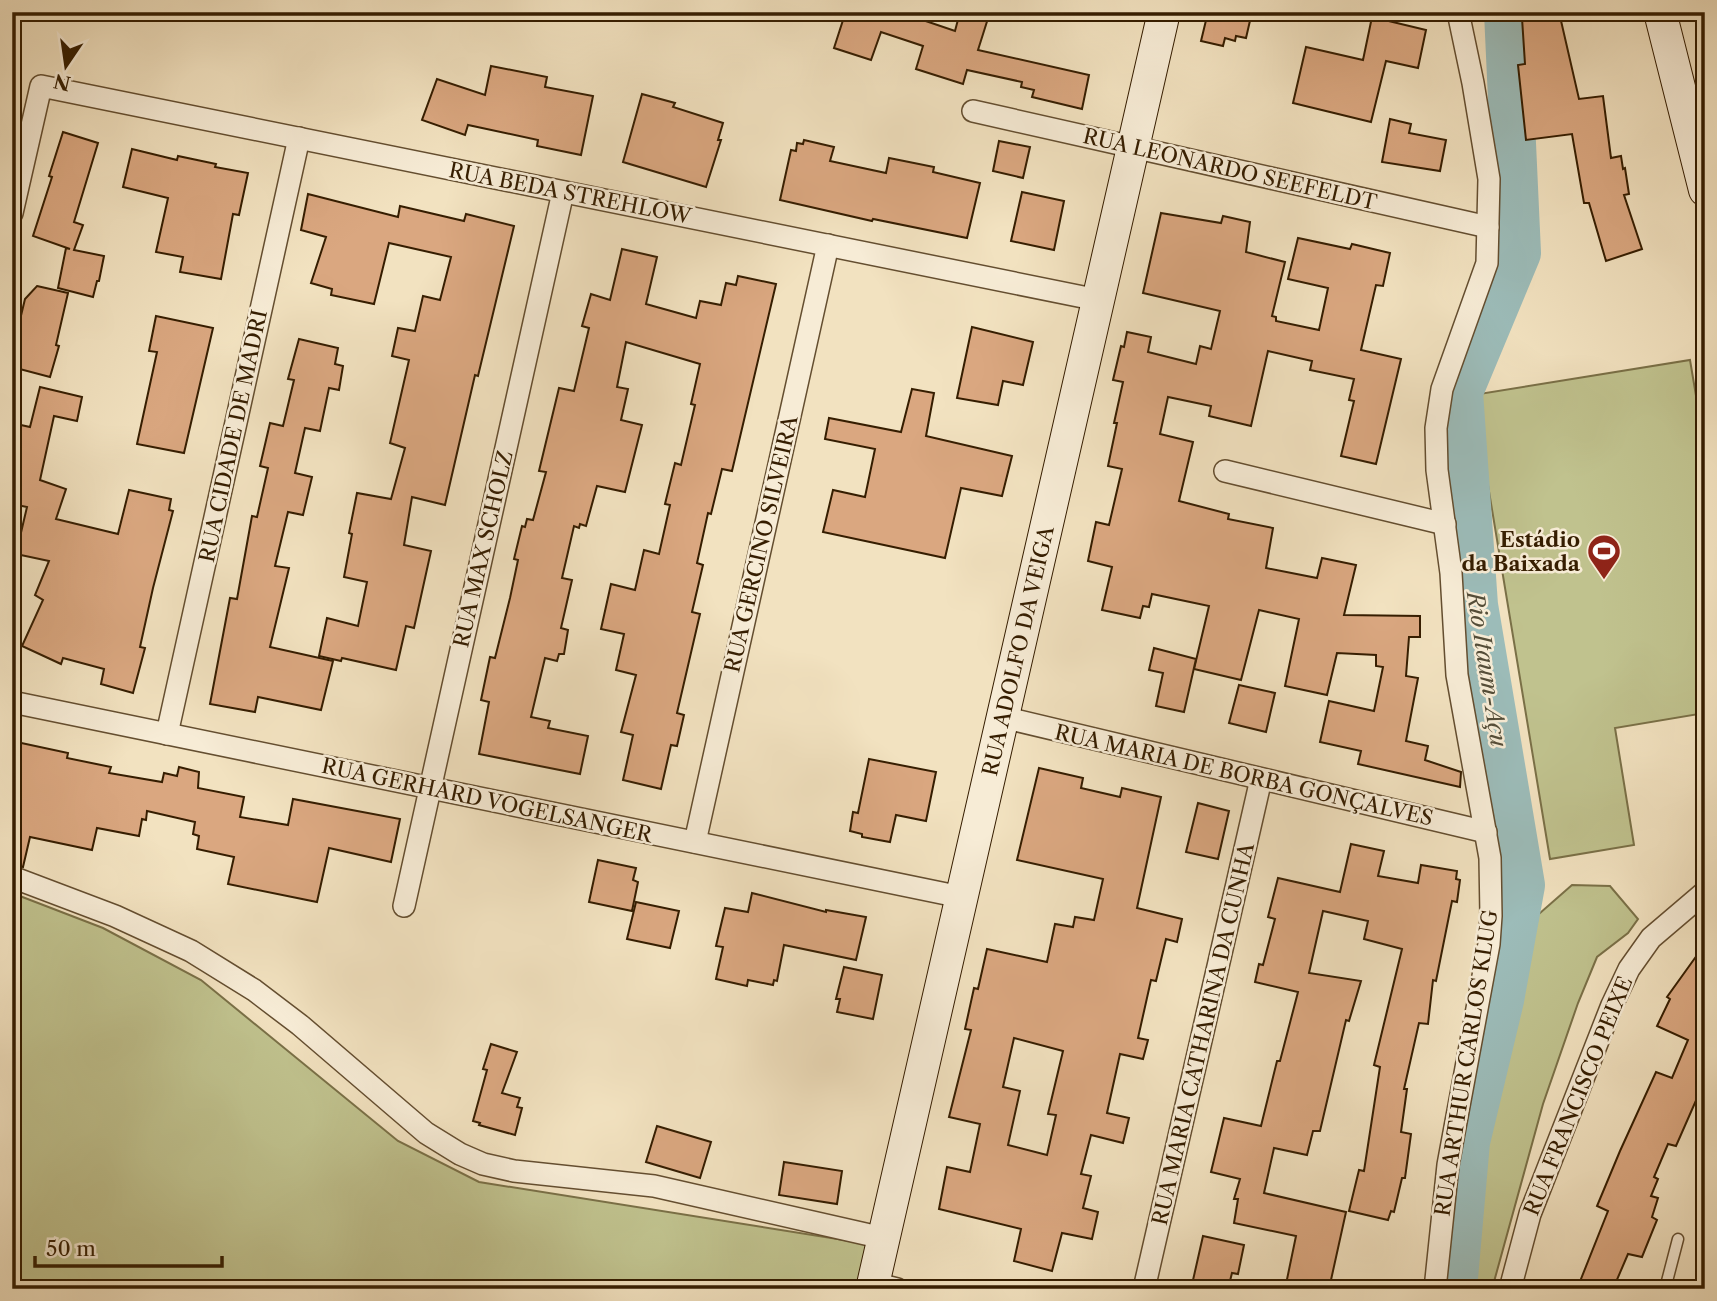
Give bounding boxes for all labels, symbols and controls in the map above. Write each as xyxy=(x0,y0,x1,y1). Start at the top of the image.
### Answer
north arrow xyxy=(32,32,102,102)
text: N xyxy=(52,69,73,95)
street label: RUA LEONARDO SEEFELDT xyxy=(1081,123,1380,215)
street label: RUA BEDA STREHLOW xyxy=(447,157,694,229)
street label: RUA CIDADE DE MADRI xyxy=(194,307,272,565)
street label: RUA GERCINO SILVEIRA xyxy=(719,413,803,675)
street label: RUA MAX SCHOLZ xyxy=(448,448,518,650)
street label: RUA ADOLFO DA VEIGA xyxy=(977,523,1059,778)
place label: Estádio da Baixada xyxy=(1462,527,1581,576)
sports icon: Estádio da Baixada xyxy=(1585,532,1623,581)
water label: Rio Itaum-Açu xyxy=(1461,587,1513,749)
street label: RUA MARIA DE BORBA GONÇALVES xyxy=(1052,719,1436,831)
street label: RUA GERHARD VOGELSANGER xyxy=(319,753,656,848)
street label: RUA MARIA CATHARINA DA CUNHA xyxy=(1147,840,1259,1228)
street label: RUA ARTHUR CARLOS KLUG xyxy=(1429,908,1503,1218)
street label: RUA FRANCISCO PEIXE xyxy=(1519,973,1637,1219)
scale bar xyxy=(35,1224,222,1268)
text: 50 m xyxy=(46,1236,96,1261)

